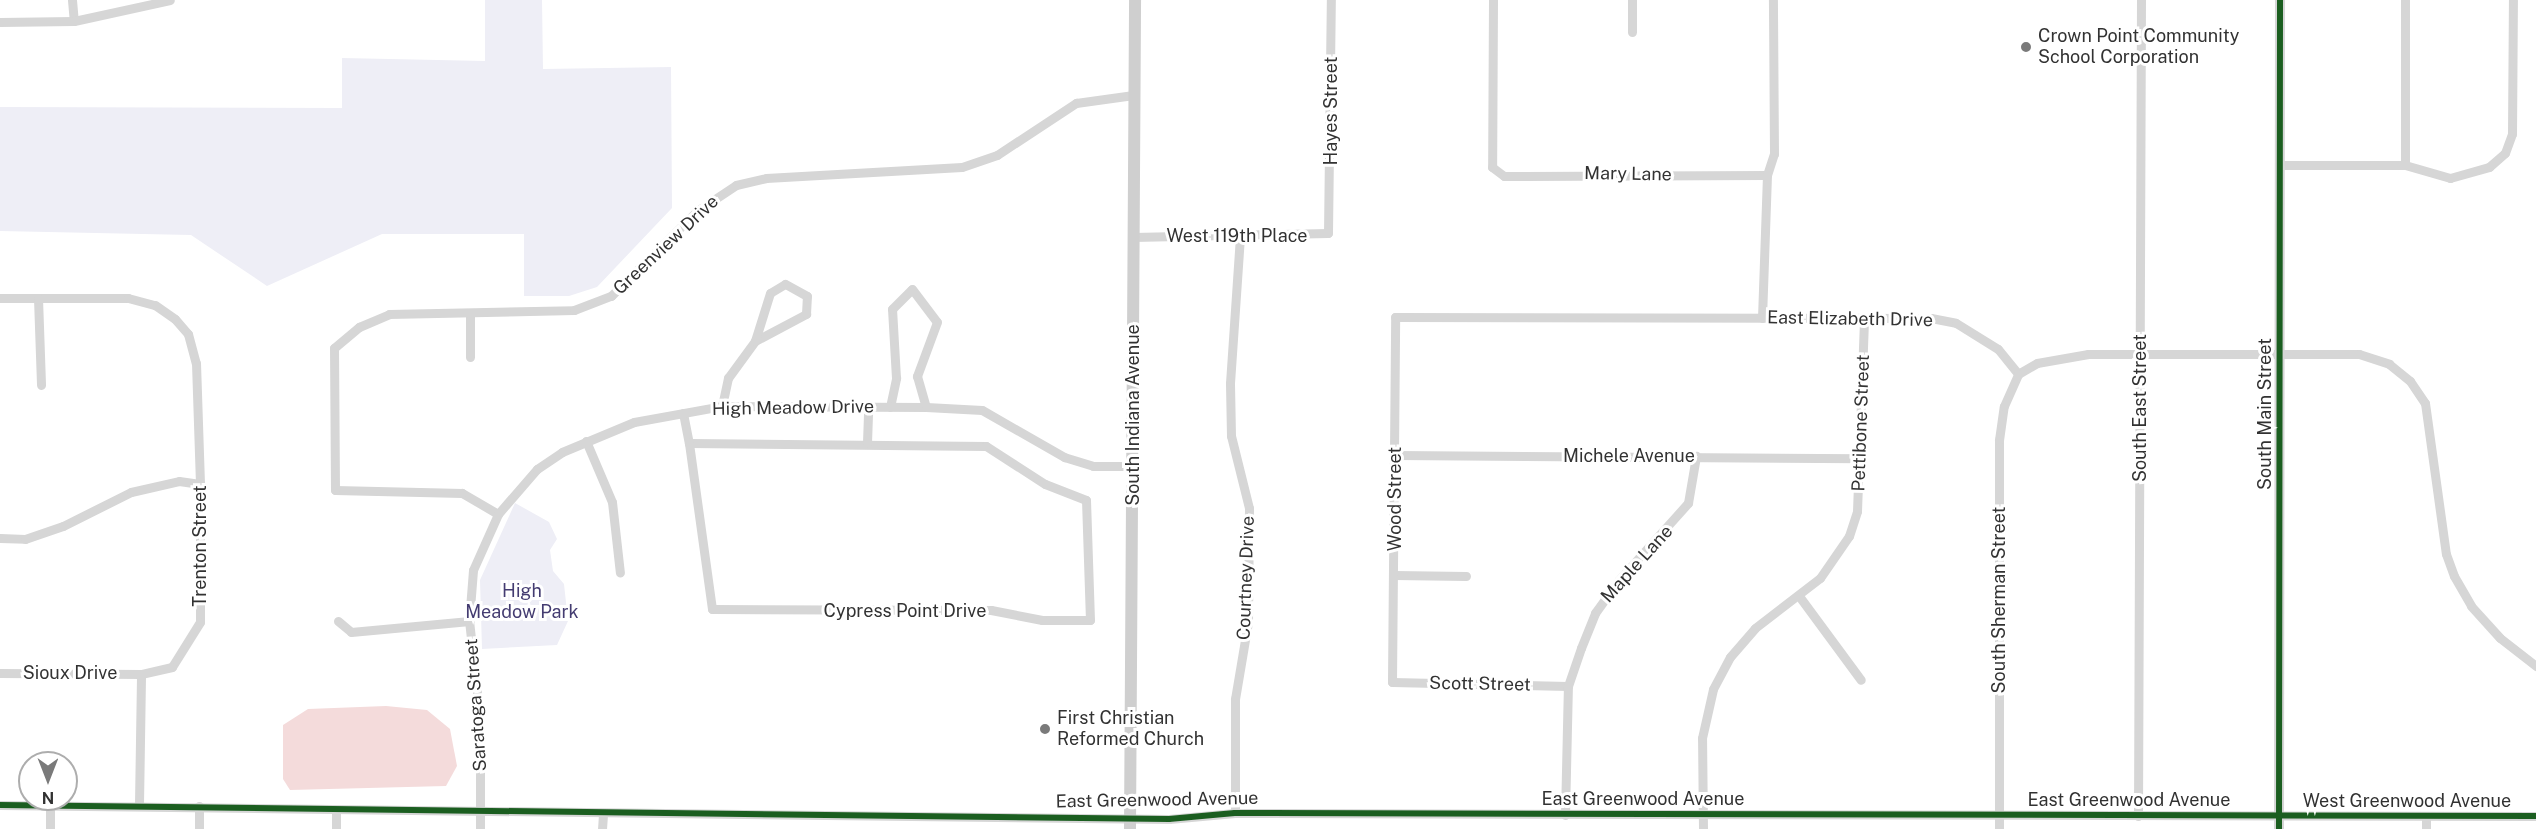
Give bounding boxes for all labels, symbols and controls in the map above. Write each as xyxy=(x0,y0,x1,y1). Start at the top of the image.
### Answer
place label: Crown Point Community School Corporation xyxy=(2038,26,2239,68)
marker: Crown Point Community School Corporation xyxy=(2019,40,2033,54)
street label: Hayes Street xyxy=(1320,56,1342,166)
street label: Mary Lane xyxy=(1584,162,1672,186)
street label: Greenview Drive xyxy=(609,191,723,299)
street label: West 119th Place xyxy=(1166,225,1308,247)
street label: East Elizabeth Drive xyxy=(1767,307,1933,331)
street label: South Indiana Avenue xyxy=(1122,324,1144,506)
street label: South East Street xyxy=(2129,334,2151,482)
street label: South Main Street xyxy=(2254,338,2276,490)
street label: Pettibone Street xyxy=(1848,354,1874,492)
street label: High Meadow Drive xyxy=(712,396,874,420)
street label: Michele Avenue xyxy=(1563,445,1695,467)
street label: Wood Street xyxy=(1384,447,1406,551)
street label: Trenton Street xyxy=(189,485,211,607)
street label: South Sherman Street xyxy=(1988,507,2010,693)
street label: Courtney Drive xyxy=(1233,515,1259,641)
street label: Maple Lane xyxy=(1597,521,1677,607)
park label: High Meadow Park xyxy=(465,581,579,624)
street label: Cypress Point Drive xyxy=(824,600,986,622)
street label: Saratoga Street xyxy=(461,638,491,772)
street label: Sioux Drive xyxy=(23,662,117,684)
street label: Scott Street xyxy=(1429,672,1531,696)
place label: First Christian Reformed Church xyxy=(1057,708,1204,750)
marker: First Christian Reformed Church xyxy=(1038,722,1052,736)
north arrow xyxy=(18,751,78,811)
street label: East Greenwood Avenue xyxy=(1055,787,1259,813)
text: N xyxy=(42,788,54,807)
street label: East Greenwood Avenue xyxy=(1542,788,1744,810)
street label: East Greenwood Avenue xyxy=(2028,789,2230,811)
street label: West Greenwood Avenue xyxy=(2303,790,2511,812)

